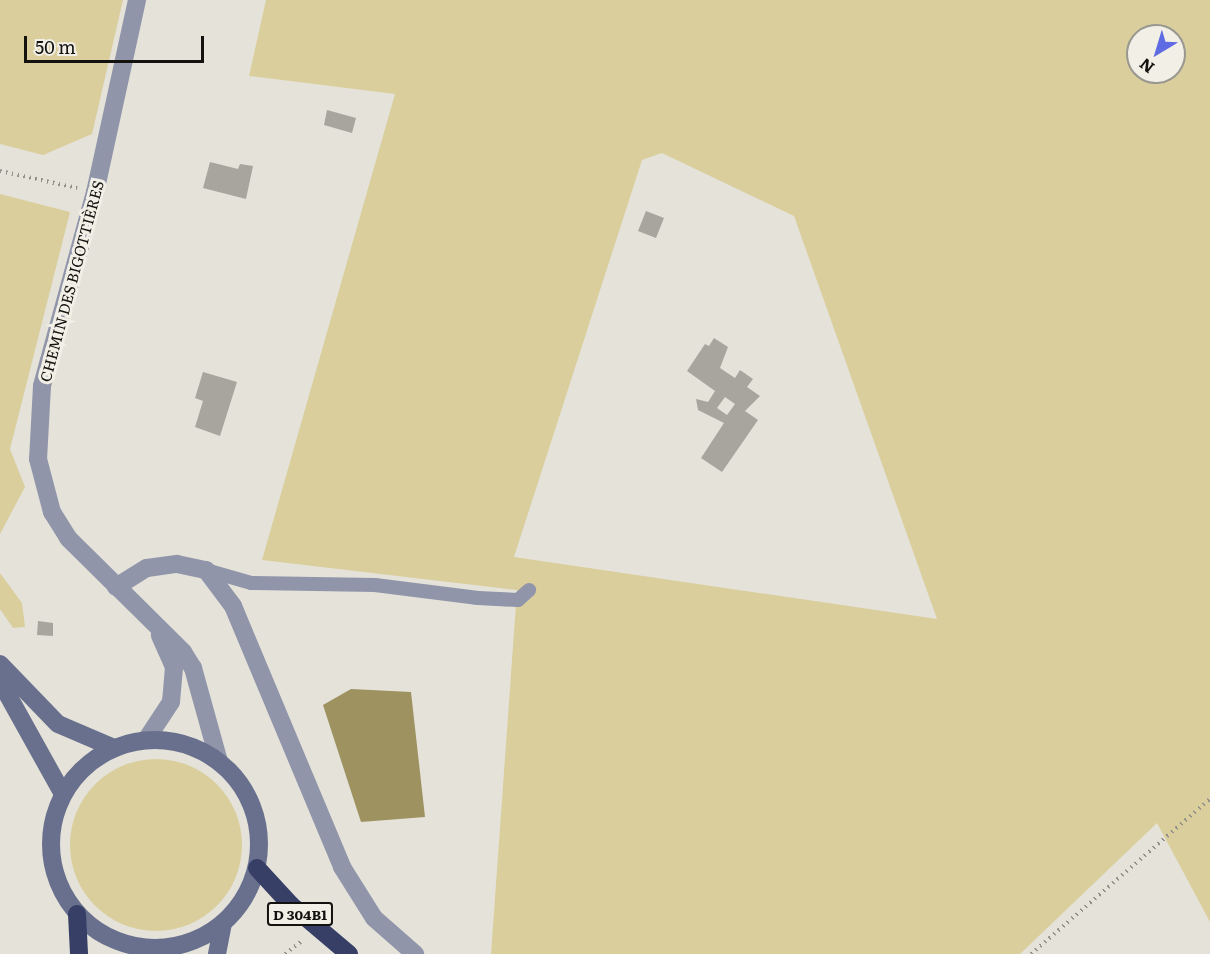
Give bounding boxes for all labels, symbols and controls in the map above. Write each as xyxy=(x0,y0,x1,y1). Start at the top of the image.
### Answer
scale bar xyxy=(27,24,207,62)
north arrow xyxy=(1126,24,1186,84)
text: 50 m xyxy=(35,33,76,60)
text: N xyxy=(1133,53,1159,80)
street label: CHEMIN DES BIGOTTIÈRES xyxy=(35,178,107,384)
road number: D 304B1 xyxy=(266,903,334,925)

